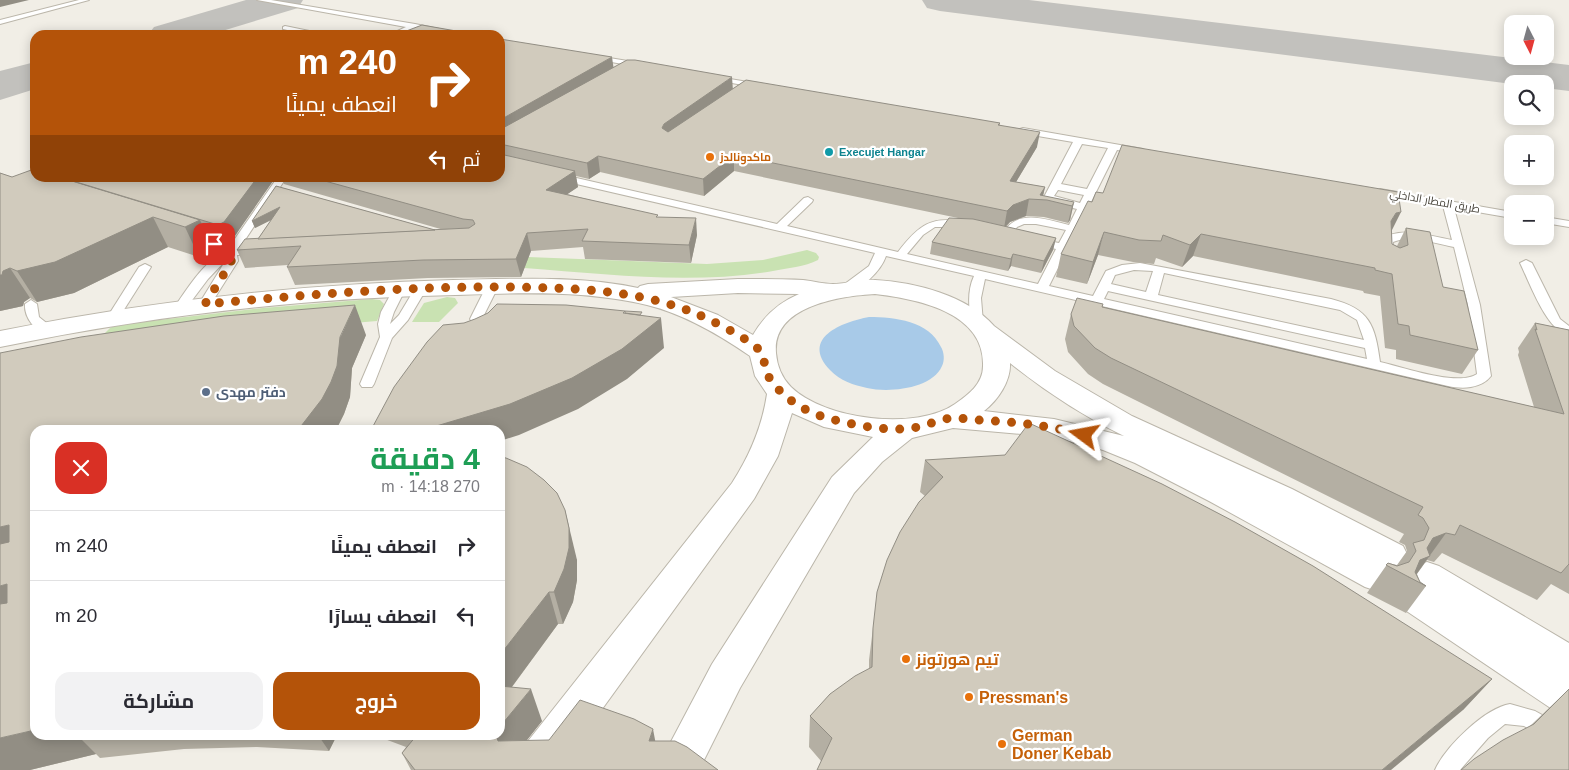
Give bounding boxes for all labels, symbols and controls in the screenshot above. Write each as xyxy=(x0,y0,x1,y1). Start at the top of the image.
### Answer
north arrow xyxy=(1504,15,1554,65)
map controls xyxy=(1504,15,1554,245)
text: 240 m xyxy=(298,42,397,81)
icon: right xyxy=(415,50,480,115)
button: search xyxy=(1504,75,1554,125)
text: انعطف يمينًا xyxy=(285,92,397,117)
button: + xyxy=(1504,135,1554,185)
icon: left xyxy=(424,145,452,173)
marker: Execujet Hangar xyxy=(823,146,835,158)
place label: Execujet Hangar xyxy=(839,146,926,158)
text: ثم xyxy=(462,149,480,170)
marker: ماكدونالدز xyxy=(704,151,716,163)
place label: ماكدونالدز xyxy=(719,151,771,165)
street label: طريق المطار الداخلي xyxy=(1388,187,1481,218)
button: − xyxy=(1504,195,1554,245)
pin xyxy=(193,223,235,265)
icon: arrive xyxy=(200,230,228,258)
place label: دفتر مهدى xyxy=(216,384,286,401)
marker: دفتر مهدى xyxy=(200,386,212,398)
position arrow xyxy=(1057,408,1109,460)
button: close xyxy=(55,442,107,494)
text: 4 دقيقة xyxy=(370,442,480,475)
text: 270 m · 14:18 xyxy=(381,478,480,495)
icon: right xyxy=(452,532,480,560)
text: 240 m xyxy=(55,535,108,556)
text: انعطف يمينًا xyxy=(330,536,437,557)
icon: left xyxy=(452,602,480,630)
text: 20 m xyxy=(55,605,97,626)
text: انعطف يسارًا xyxy=(328,606,437,627)
place label: تيم هورتونز xyxy=(915,651,1000,671)
marker: تيم هورتونز xyxy=(900,653,912,665)
button: مشاركة xyxy=(55,672,263,730)
button: خروج xyxy=(273,672,480,730)
place label: Pressman's xyxy=(979,689,1068,706)
marker: Pressman's xyxy=(963,691,975,703)
place label: German Doner Kebab xyxy=(1012,727,1112,762)
marker: German Doner Kebab xyxy=(996,738,1008,750)

